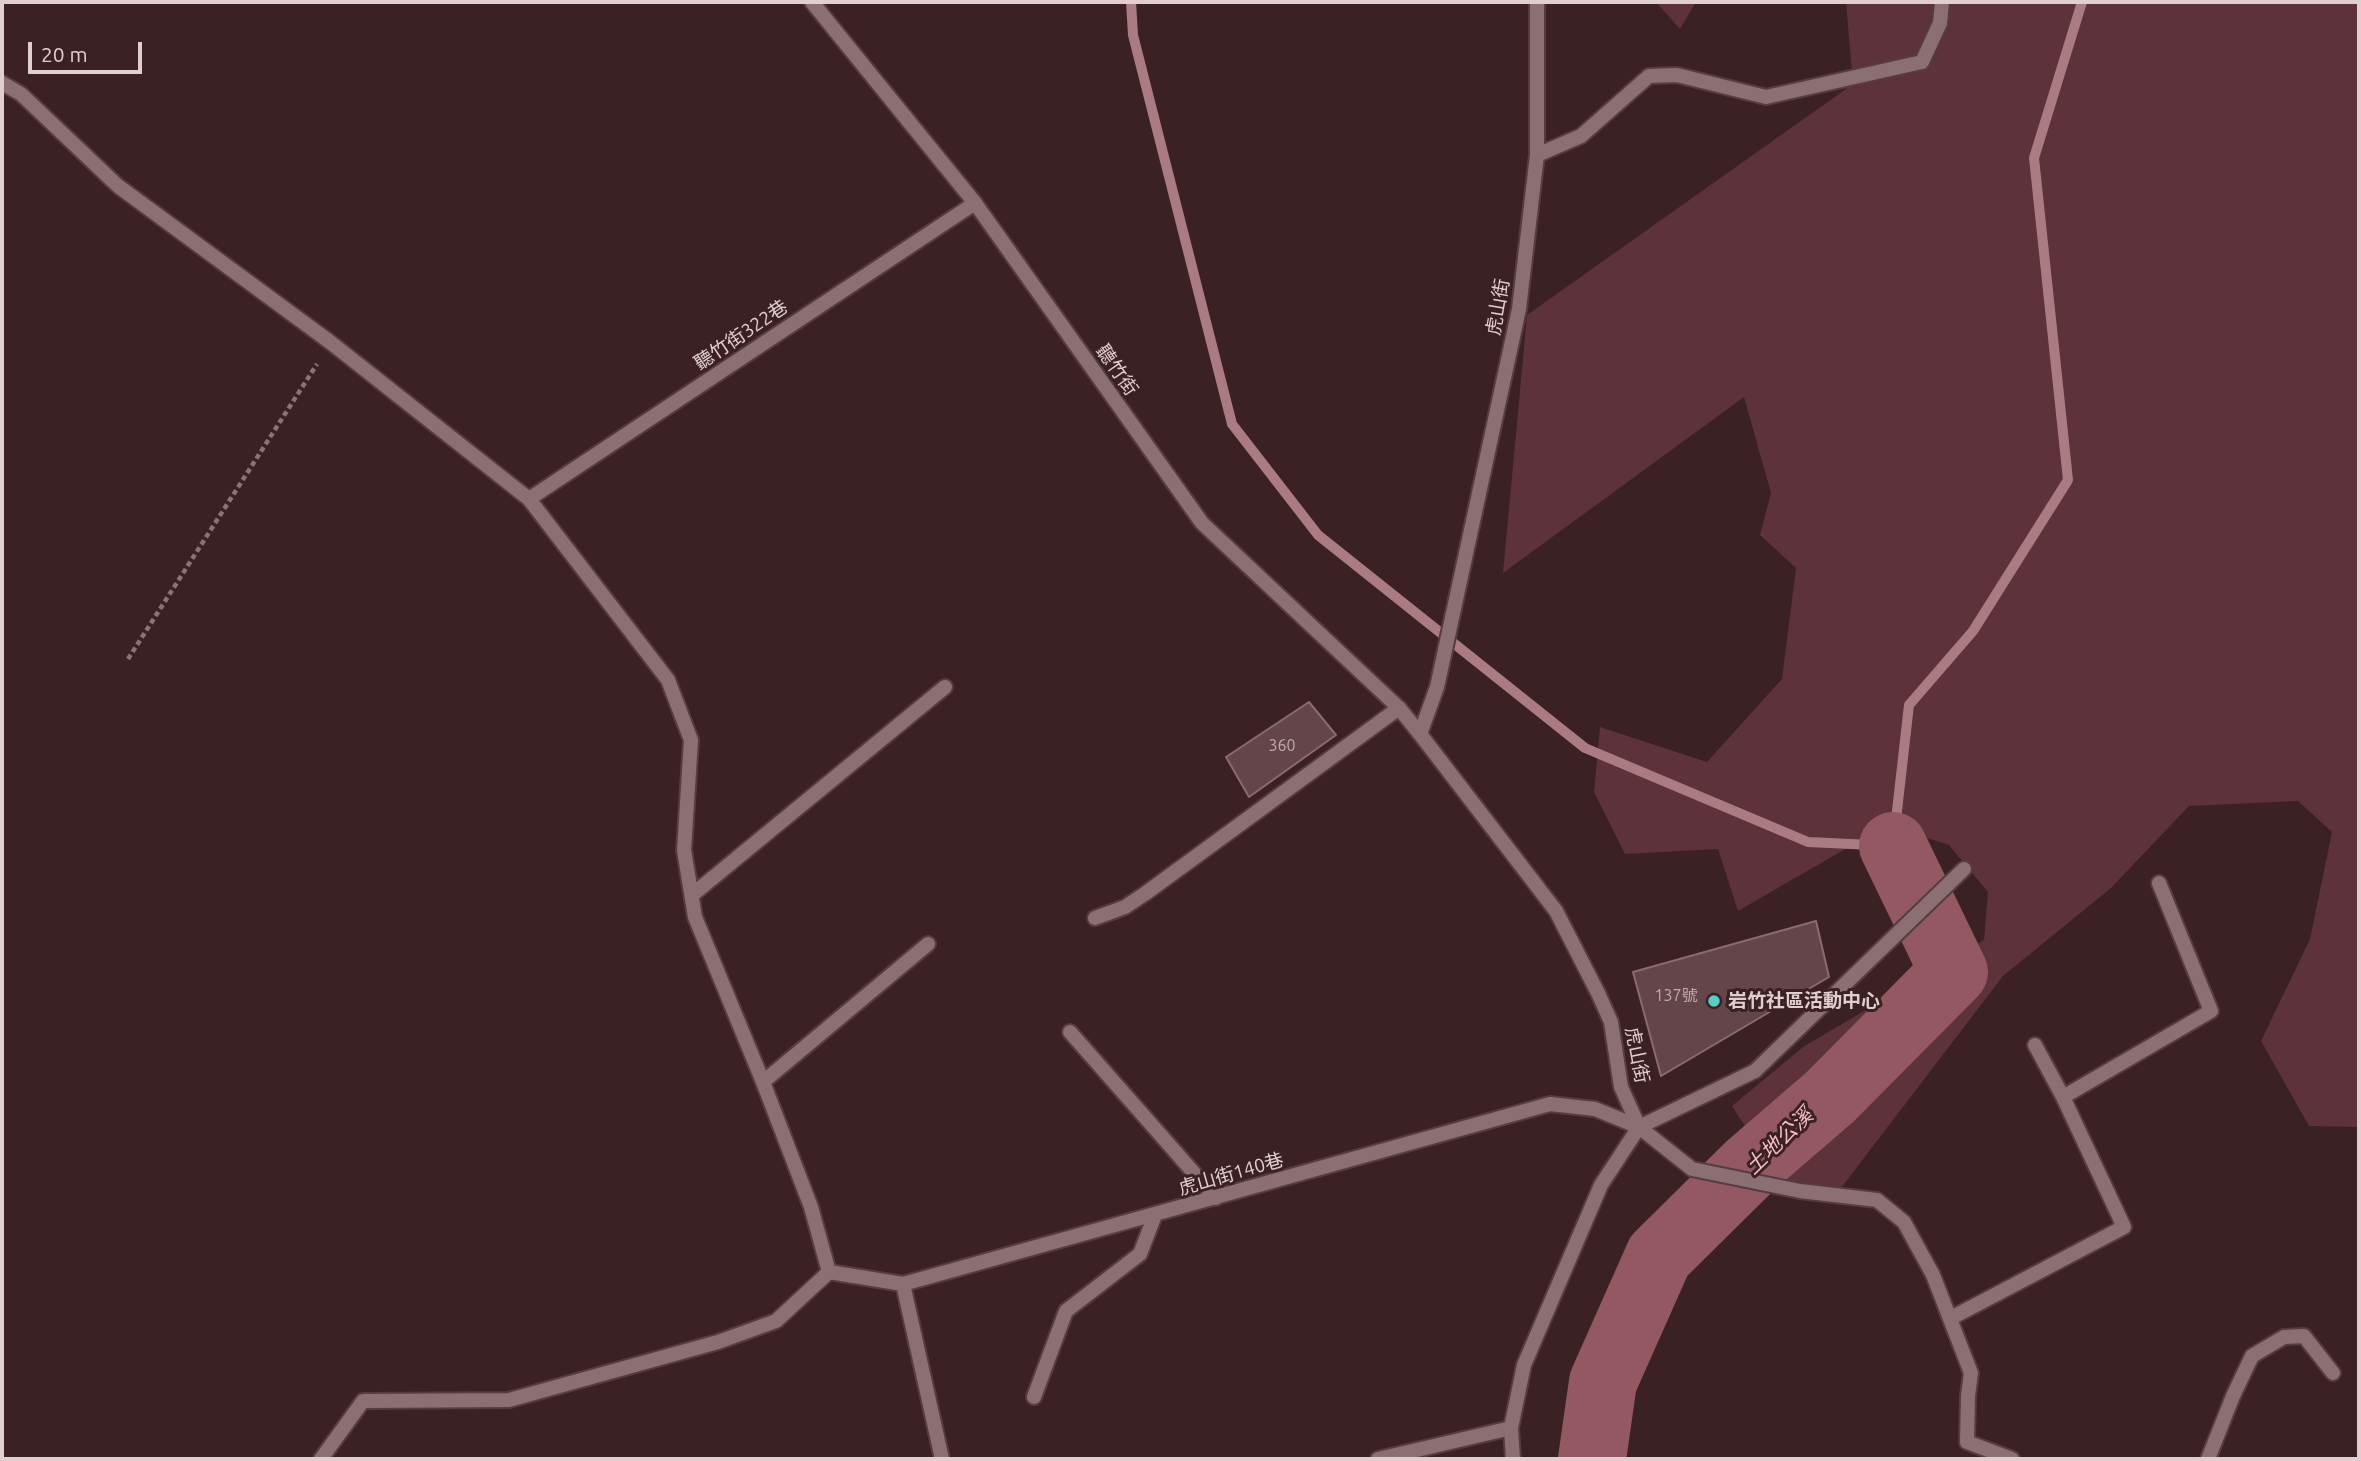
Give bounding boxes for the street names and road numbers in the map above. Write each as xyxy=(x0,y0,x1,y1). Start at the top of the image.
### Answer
street label: 虎山街 xyxy=(1482,277,1514,337)
street label: 聽竹街322巷 xyxy=(690,295,792,375)
street label: 聽竹街 xyxy=(1091,340,1143,400)
street label: 虎山街 xyxy=(1620,1025,1654,1085)
street label: 虎山街140巷 xyxy=(1176,1148,1286,1200)

